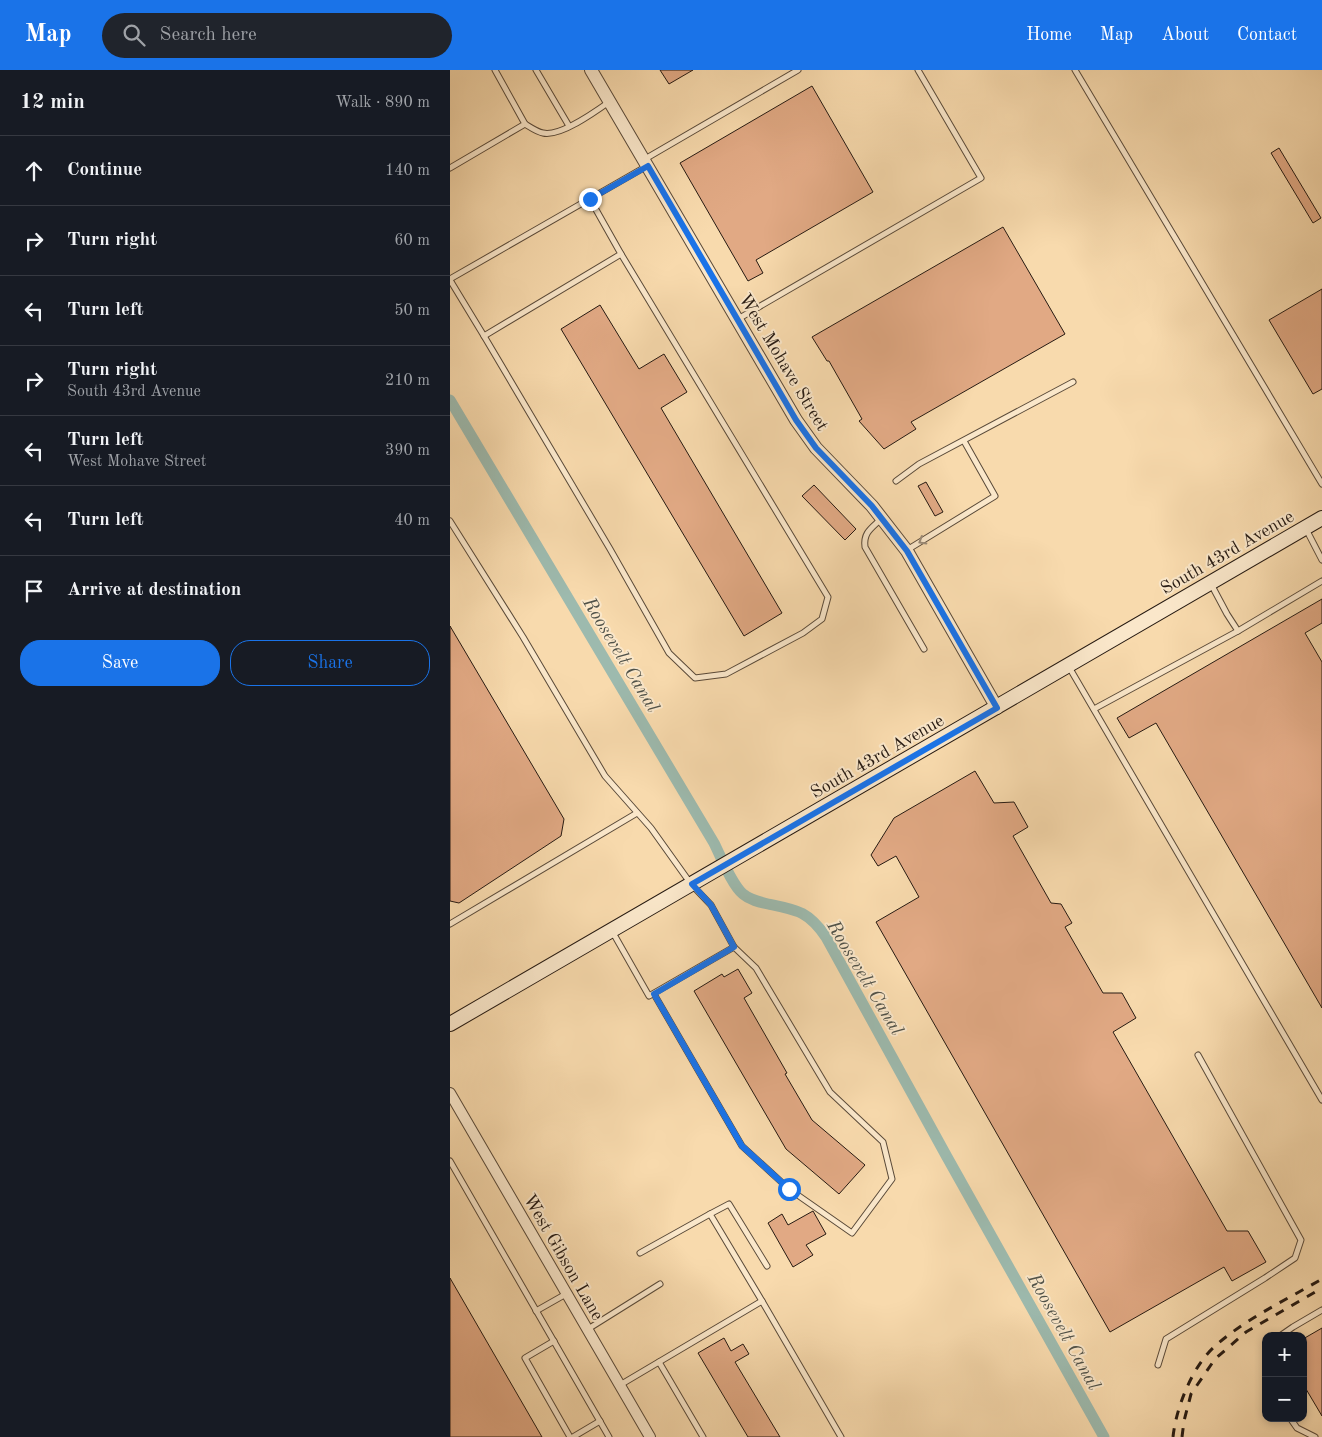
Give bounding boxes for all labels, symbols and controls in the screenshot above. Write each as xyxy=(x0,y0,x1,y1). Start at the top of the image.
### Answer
search box xyxy=(102,13,452,58)
icon: search xyxy=(120,21,148,49)
text: Map xyxy=(25,23,72,47)
text: Search here xyxy=(160,26,257,45)
text: Home xyxy=(1026,26,1072,44)
text: Map xyxy=(1100,26,1133,44)
text: About xyxy=(1161,26,1209,44)
text: Contact xyxy=(1237,26,1297,44)
text: 12 min xyxy=(20,92,85,113)
text: Walk · 890 m xyxy=(335,95,430,111)
icon: ahead xyxy=(20,157,48,185)
text: Continue xyxy=(67,161,142,180)
text: 140 m xyxy=(385,163,430,179)
route end xyxy=(579,188,602,211)
icon: right xyxy=(20,227,48,255)
text: Turn right xyxy=(67,231,157,250)
text: 60 m xyxy=(394,233,430,249)
street label: West Mohave Street xyxy=(735,291,831,434)
icon: left xyxy=(20,297,48,325)
text: Turn left xyxy=(67,301,144,320)
text: 50 m xyxy=(394,303,430,319)
text: Turn right xyxy=(67,361,157,380)
icon: right xyxy=(20,367,48,395)
text: 210 m xyxy=(385,373,430,389)
text: South 43rd Avenue xyxy=(67,384,201,400)
text: Turn left xyxy=(67,431,144,450)
icon: left xyxy=(20,437,48,465)
text: 390 m xyxy=(385,443,430,459)
text: West Mohave Street xyxy=(67,454,206,470)
icon: left xyxy=(20,507,48,535)
street label: South 43rd Avenue xyxy=(1158,507,1297,598)
text: Turn left xyxy=(67,511,144,530)
text: 40 m xyxy=(394,513,430,529)
one-way arrow xyxy=(919,535,928,545)
icon: arrive xyxy=(20,577,48,605)
text: Arrive at destination xyxy=(67,581,241,600)
water label: Roosevelt Canal xyxy=(578,594,662,716)
button: Save xyxy=(20,640,220,686)
button: Share xyxy=(230,640,430,686)
street label: South 43rd Avenue xyxy=(808,711,947,802)
water label: Roosevelt Canal xyxy=(822,917,906,1039)
route start xyxy=(778,1178,801,1201)
street label: West Gibson Lane xyxy=(520,1191,607,1324)
water label: Roosevelt Canal xyxy=(1022,1270,1103,1394)
map controls xyxy=(1262,1332,1307,1422)
button: + xyxy=(1262,1332,1307,1377)
button: − xyxy=(1262,1377,1307,1422)

